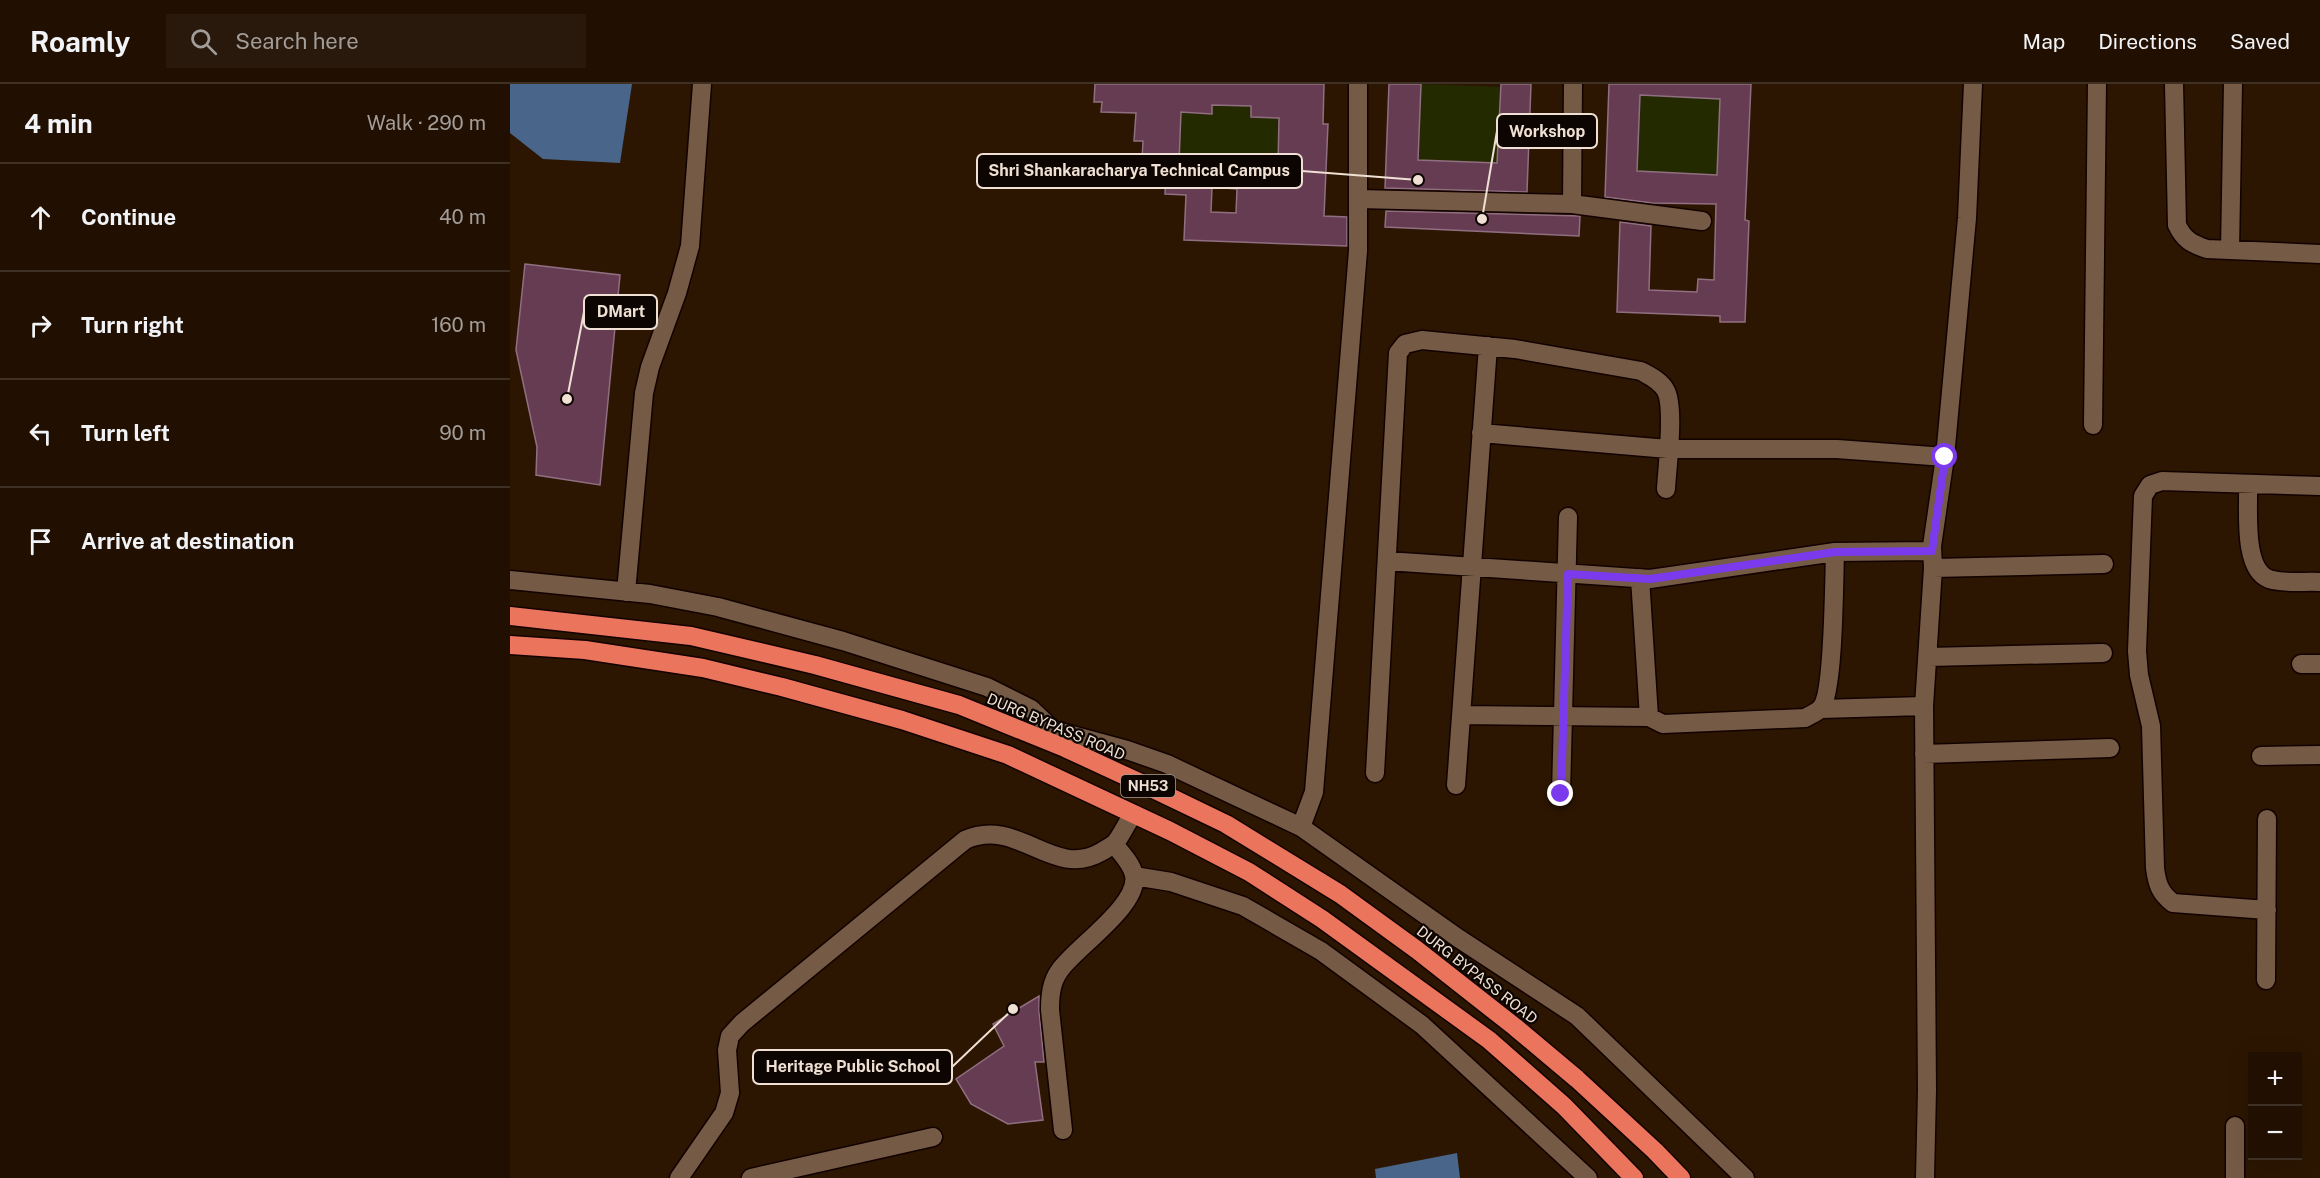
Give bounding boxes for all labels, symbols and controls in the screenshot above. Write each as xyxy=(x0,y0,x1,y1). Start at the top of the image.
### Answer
search box xyxy=(166,14,586,68)
text: Roamly xyxy=(30,25,130,58)
icon: search xyxy=(187,25,220,58)
text: Search here xyxy=(235,28,359,54)
text: Map xyxy=(2023,29,2065,54)
text: Directions xyxy=(2098,29,2197,54)
text: Saved xyxy=(2230,29,2290,54)
text: 4 min xyxy=(24,108,93,139)
text: Walk · 290 m xyxy=(367,111,486,135)
callout: Workshop xyxy=(1497,114,1597,148)
text: Workshop xyxy=(1509,122,1585,141)
callout: Shri Shankaracharya Technical Campus xyxy=(977,154,1302,188)
text: Shri Shankaracharya Technical Campus xyxy=(988,161,1290,180)
icon: ahead xyxy=(24,201,57,234)
text: Continue xyxy=(81,204,176,230)
text: 40 m xyxy=(439,205,486,229)
callout: DMart xyxy=(584,295,657,329)
text: DMart xyxy=(597,302,646,321)
icon: right xyxy=(24,309,57,342)
text: Turn right xyxy=(81,312,184,338)
text: 160 m xyxy=(431,313,486,337)
icon: left xyxy=(24,417,57,450)
text: Turn left xyxy=(81,420,170,446)
text: 90 m xyxy=(439,421,486,445)
route start xyxy=(1931,443,1957,469)
icon: arrive xyxy=(24,525,57,558)
text: Arrive at destination xyxy=(81,528,294,554)
street label: DURG BYPASS ROAD xyxy=(984,690,1128,763)
road number: NH53 xyxy=(1121,775,1175,797)
route end xyxy=(1547,780,1573,806)
street label: DURG BYPASS ROAD xyxy=(1414,922,1541,1027)
callout: Heritage Public School xyxy=(753,1050,952,1084)
map controls xyxy=(2248,1052,2302,1160)
button: + xyxy=(2248,1052,2302,1106)
text: Heritage Public School xyxy=(766,1057,940,1076)
button: − xyxy=(2248,1106,2302,1160)

